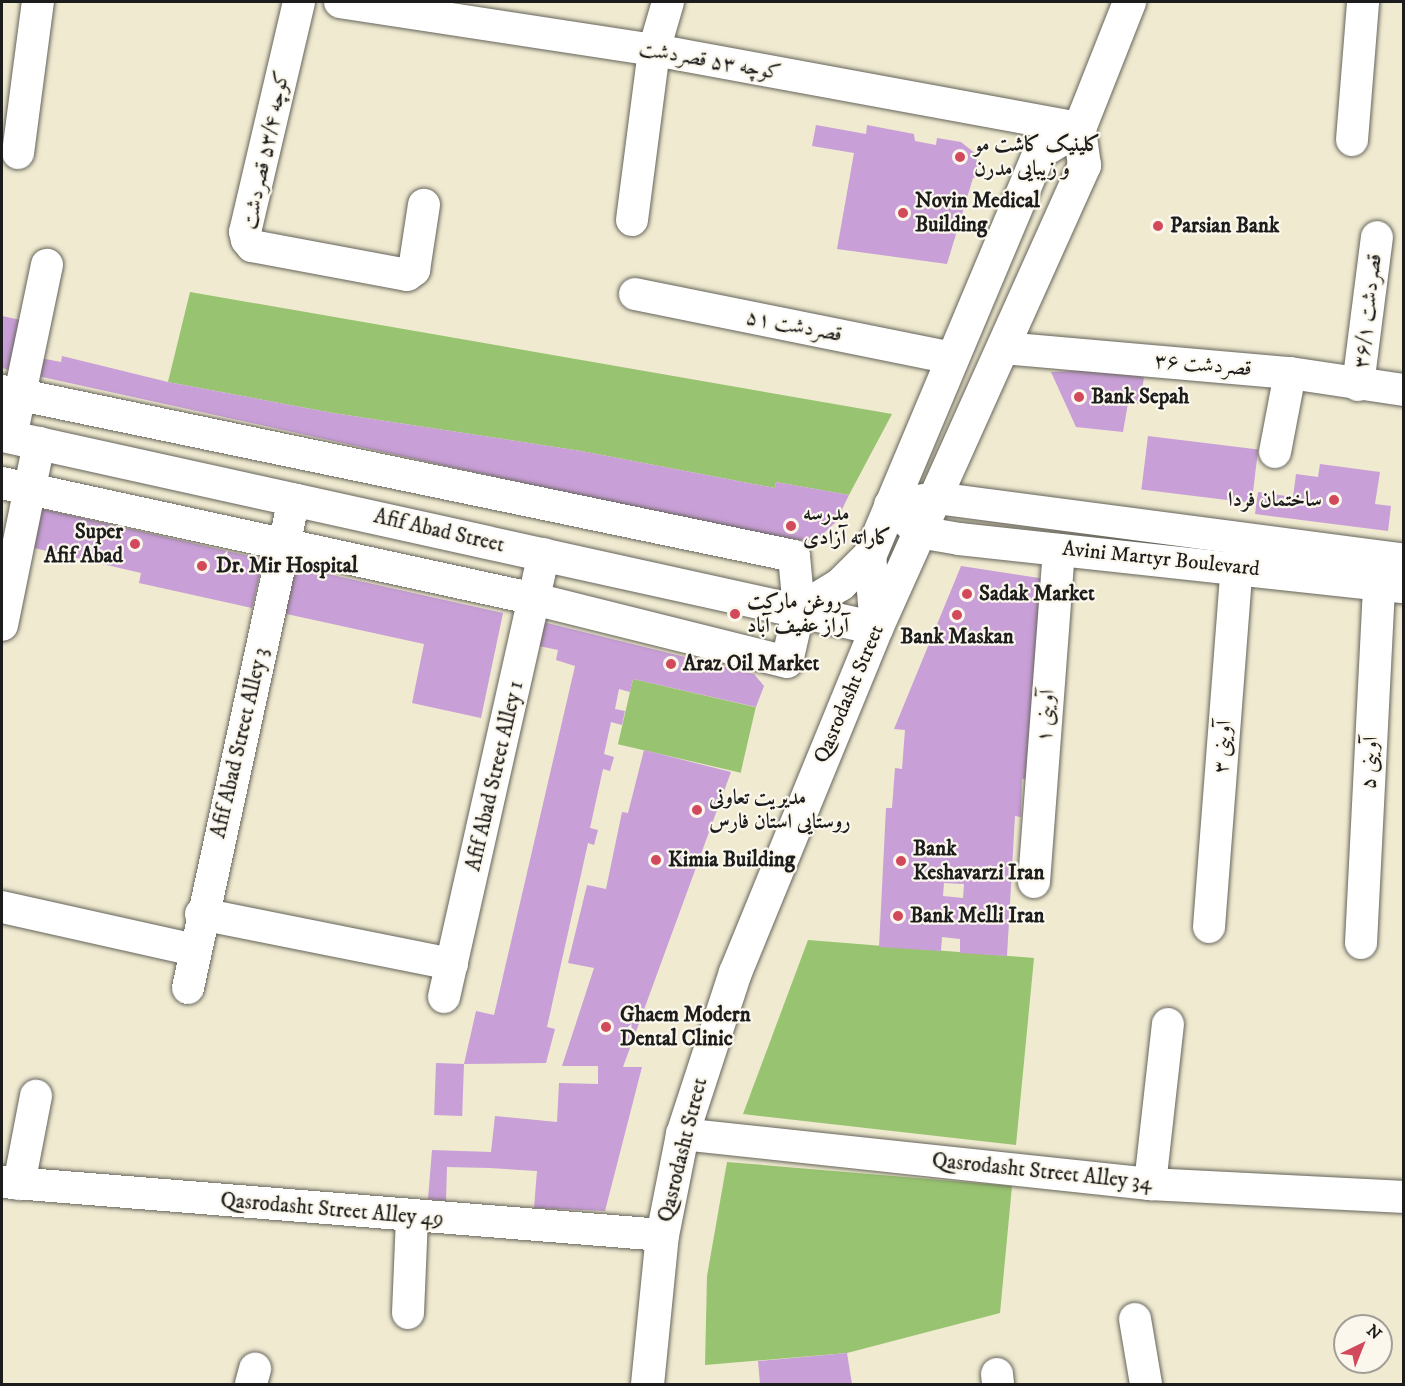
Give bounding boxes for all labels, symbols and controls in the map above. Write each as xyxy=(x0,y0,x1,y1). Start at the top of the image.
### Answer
street label: کوچه ۵۳ قصردشت xyxy=(637,36,783,86)
street label: کوچه ۵۳/۴ قصردشت xyxy=(237,68,295,232)
place label: کلینیک کاشت مو و زیبایی مدرن xyxy=(974,132,1101,182)
marker: کلینیک کاشت مو و زیبایی مدرن xyxy=(951,148,969,166)
place label: Novin Medical Building xyxy=(915,188,1040,238)
marker: Novin Medical Building xyxy=(896,206,910,220)
place label: Parsian Bank xyxy=(1170,213,1279,239)
marker: Parsian Bank xyxy=(1151,219,1165,233)
street label: ۳۶/۱ قصردشت xyxy=(1348,252,1388,370)
street label: ۵۱ قصردشت xyxy=(744,304,844,348)
street label: ۳۶ قصردشت xyxy=(1153,348,1253,382)
place label: Bank Sepah xyxy=(1091,384,1189,410)
marker: Bank Sepah xyxy=(1072,390,1086,404)
place label: ساختمان فردا xyxy=(1228,487,1322,513)
marker: ساختمان فردا xyxy=(1327,493,1341,507)
place label: مدرسه کاراته آزادی xyxy=(803,501,892,551)
street label: Afif Abad Street xyxy=(371,504,507,558)
place label: Super Afif Abad xyxy=(44,519,123,569)
marker: مدرسه کاراته آزادی xyxy=(784,519,798,533)
street label: Avini Martyr Boulevard xyxy=(1061,536,1261,582)
marker: Super Afif Abad xyxy=(128,537,142,551)
place label: Dr. Mir Hospital xyxy=(216,553,358,579)
marker: Dr. Mir Hospital xyxy=(193,557,211,575)
place label: Sadak Market xyxy=(979,581,1095,607)
marker: Sadak Market xyxy=(960,587,974,601)
place label: روغن مارکت آراز عفیف آباد xyxy=(747,589,849,639)
marker: روغن مارکت آراز عفیف آباد xyxy=(728,607,742,621)
marker: Bank Maskan xyxy=(950,608,964,622)
street label: Qasrodasht Street xyxy=(809,621,889,767)
place label: Bank Maskan xyxy=(900,624,1014,650)
street label: Afif Abad Street Alley 3 xyxy=(206,645,274,841)
place label: Araz Oil Market xyxy=(683,651,819,677)
marker: Araz Oil Market xyxy=(664,657,678,671)
street label: Afif Abad Street Alley 1 xyxy=(461,678,529,874)
street label: ۱ آوینی xyxy=(1032,689,1060,743)
street label: ۳ آوینی xyxy=(1209,720,1237,774)
street label: ۵ آوینی xyxy=(1356,736,1384,790)
place label: مدیریت تعاونی روستایی استان فارس xyxy=(709,785,851,835)
marker: مدیریت تعاونی روستایی استان فارس xyxy=(690,803,704,817)
place label: Bank Keshavarzi Iran xyxy=(913,836,1044,886)
place label: Kimia Building xyxy=(668,847,795,873)
marker: Kimia Building xyxy=(649,853,663,867)
marker: Bank Keshavarzi Iran xyxy=(894,854,908,868)
place label: Bank Melli Iran xyxy=(910,903,1045,929)
marker: Bank Melli Iran xyxy=(891,909,905,923)
place label: Ghaem Modern Dental Clinic xyxy=(620,1002,751,1052)
marker: Ghaem Modern Dental Clinic xyxy=(597,1018,615,1036)
street label: Qasrodasht Street xyxy=(653,1075,713,1225)
street label: Qasrodasht Street Alley 34 xyxy=(931,1148,1153,1196)
street label: Qasrodasht Street Alley 49 xyxy=(219,1188,445,1232)
north arrow xyxy=(1333,1314,1393,1374)
text: N xyxy=(1362,1320,1386,1344)

